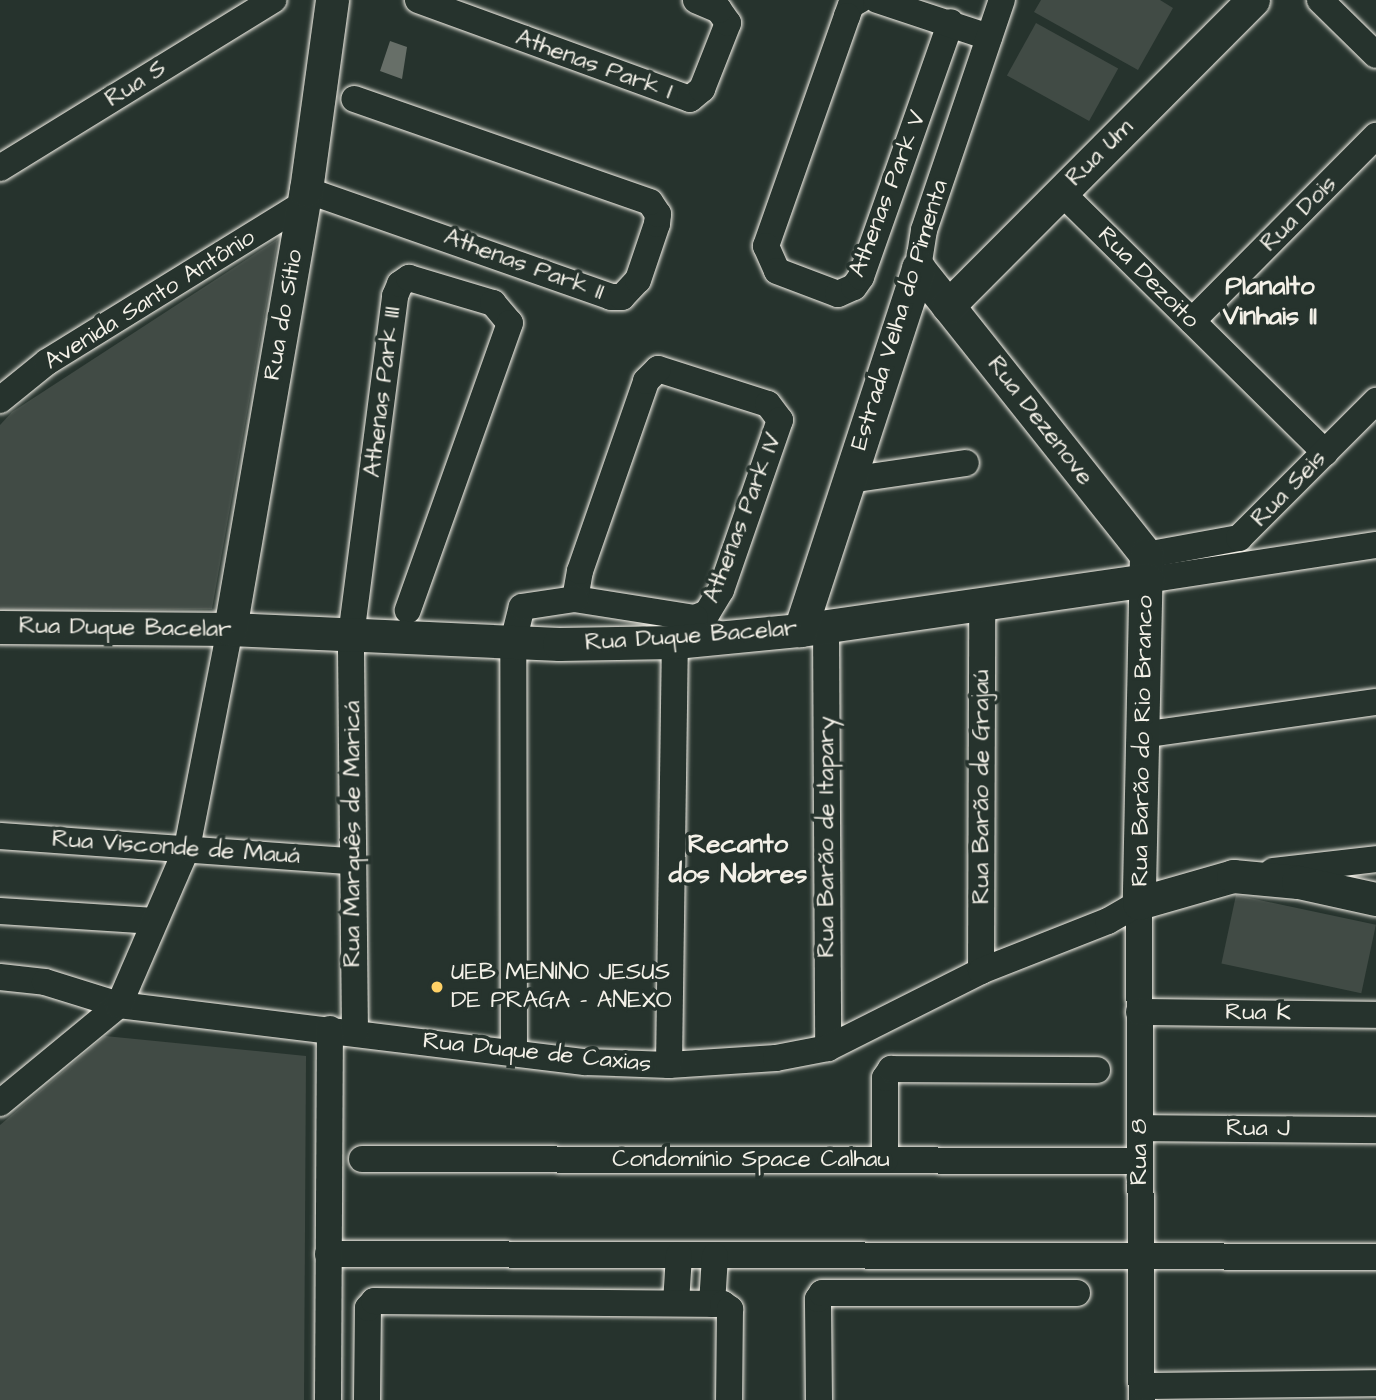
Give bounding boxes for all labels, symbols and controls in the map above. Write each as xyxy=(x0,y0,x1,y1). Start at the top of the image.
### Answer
street label: Athenas Park I xyxy=(512,23,676,107)
street label: Rua S xyxy=(100,54,172,114)
street label: Athenas Park V xyxy=(843,107,933,281)
street label: Rua Um xyxy=(1060,113,1140,193)
street label: Rua Dois xyxy=(1255,170,1343,258)
street label: Estrada Velha do Pimenta xyxy=(845,176,955,454)
street label: Rua Dezoito xyxy=(1091,221,1205,335)
street label: Avenida Santo Antônio xyxy=(39,223,261,377)
street label: Athenas Park II xyxy=(440,223,608,307)
street label: Rua do Sítio xyxy=(258,247,310,383)
district label: Planalto Vinhais II xyxy=(1223,271,1317,332)
street label: Athenas Park III xyxy=(358,305,408,479)
street label: Rua Dezenove xyxy=(981,351,1099,491)
street label: Athenas Park IV xyxy=(697,429,789,607)
street label: Rua Seis xyxy=(1246,445,1332,533)
street label: Rua Barão do Rio Branco xyxy=(1126,595,1160,887)
street label: Rua Duque Bacelar xyxy=(18,612,232,644)
street label: Rua Duque Bacelar xyxy=(584,614,798,658)
street label: Rua Barão de Grajaú xyxy=(968,670,996,904)
street label: Rua Marquês de Maricá xyxy=(339,701,367,967)
street label: Rua Barão de Itapary xyxy=(813,716,841,958)
street label: Rua Visconde de Mauá xyxy=(51,825,301,871)
district label: Recanto dos Nobres xyxy=(669,829,807,890)
place label: UEB MENINO JESUS DE PRAGA - ANEXO xyxy=(451,959,672,1015)
marker: UEB MENINO JESUS DE PRAGA - ANEXO xyxy=(429,979,445,995)
street label: Rua K xyxy=(1225,998,1291,1028)
street label: Rua Duque de Caxias xyxy=(421,1027,653,1079)
street label: Rua J xyxy=(1226,1115,1290,1143)
street label: Rua 8 xyxy=(1126,1119,1154,1185)
street label: Condomínio Space Calhau xyxy=(612,1146,890,1174)

